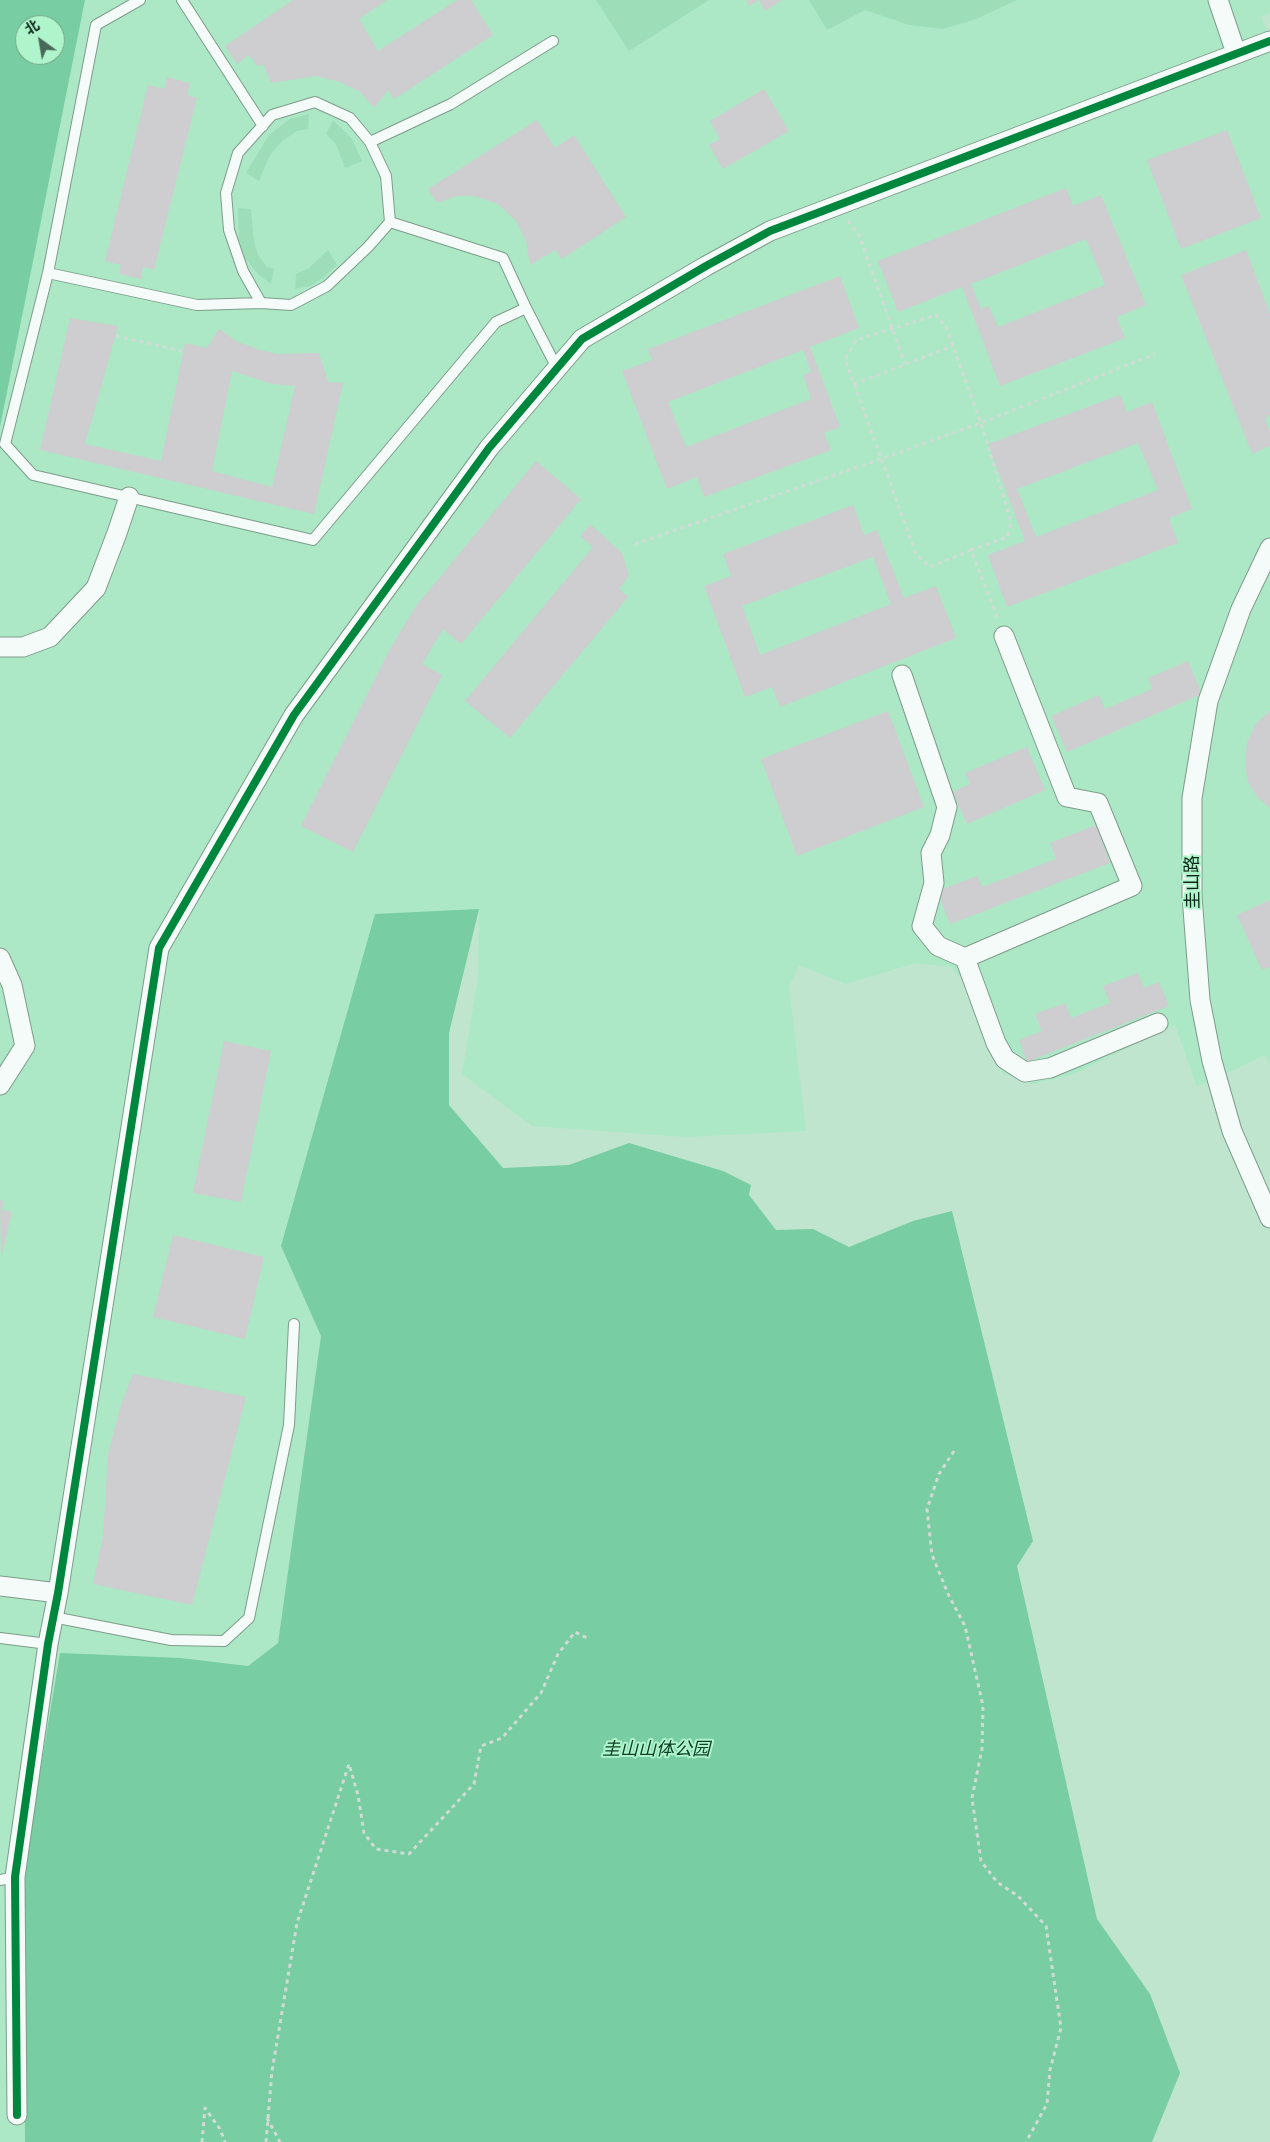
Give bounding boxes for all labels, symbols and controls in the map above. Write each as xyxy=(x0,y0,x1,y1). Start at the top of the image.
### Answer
north arrow xyxy=(15,15,65,65)
text: 北 xyxy=(22,17,43,39)
street label: 圭山路 xyxy=(1182,855,1204,909)
park label: 圭山山体公园 xyxy=(602,1739,710,1761)

